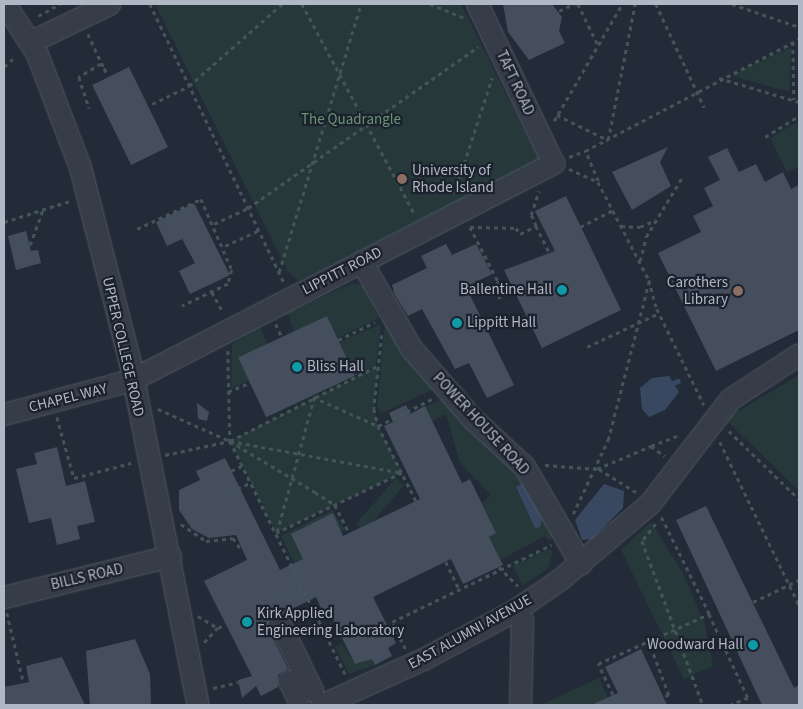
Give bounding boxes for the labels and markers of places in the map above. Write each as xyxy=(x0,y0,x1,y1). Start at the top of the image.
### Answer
place label: University of Rhode Island xyxy=(412,161,494,196)
marker: University of Rhode Island xyxy=(396,173,408,185)
place label: Carothers Library xyxy=(667,273,728,308)
place label: Ballentine Hall xyxy=(460,281,552,299)
marker: Ballentine Hall xyxy=(556,284,568,296)
marker: Carothers Library xyxy=(732,285,744,297)
place label: Lippitt Hall xyxy=(467,314,536,332)
marker: Lippitt Hall xyxy=(451,317,463,329)
place label: Bliss Hall xyxy=(307,358,364,376)
marker: Bliss Hall xyxy=(291,361,303,373)
place label: Kirk Applied Engineering Laboratory xyxy=(257,604,404,639)
marker: Kirk Applied Engineering Laboratory xyxy=(241,616,253,628)
place label: Woodward Hall xyxy=(647,636,743,654)
marker: Woodward Hall xyxy=(747,639,759,651)

